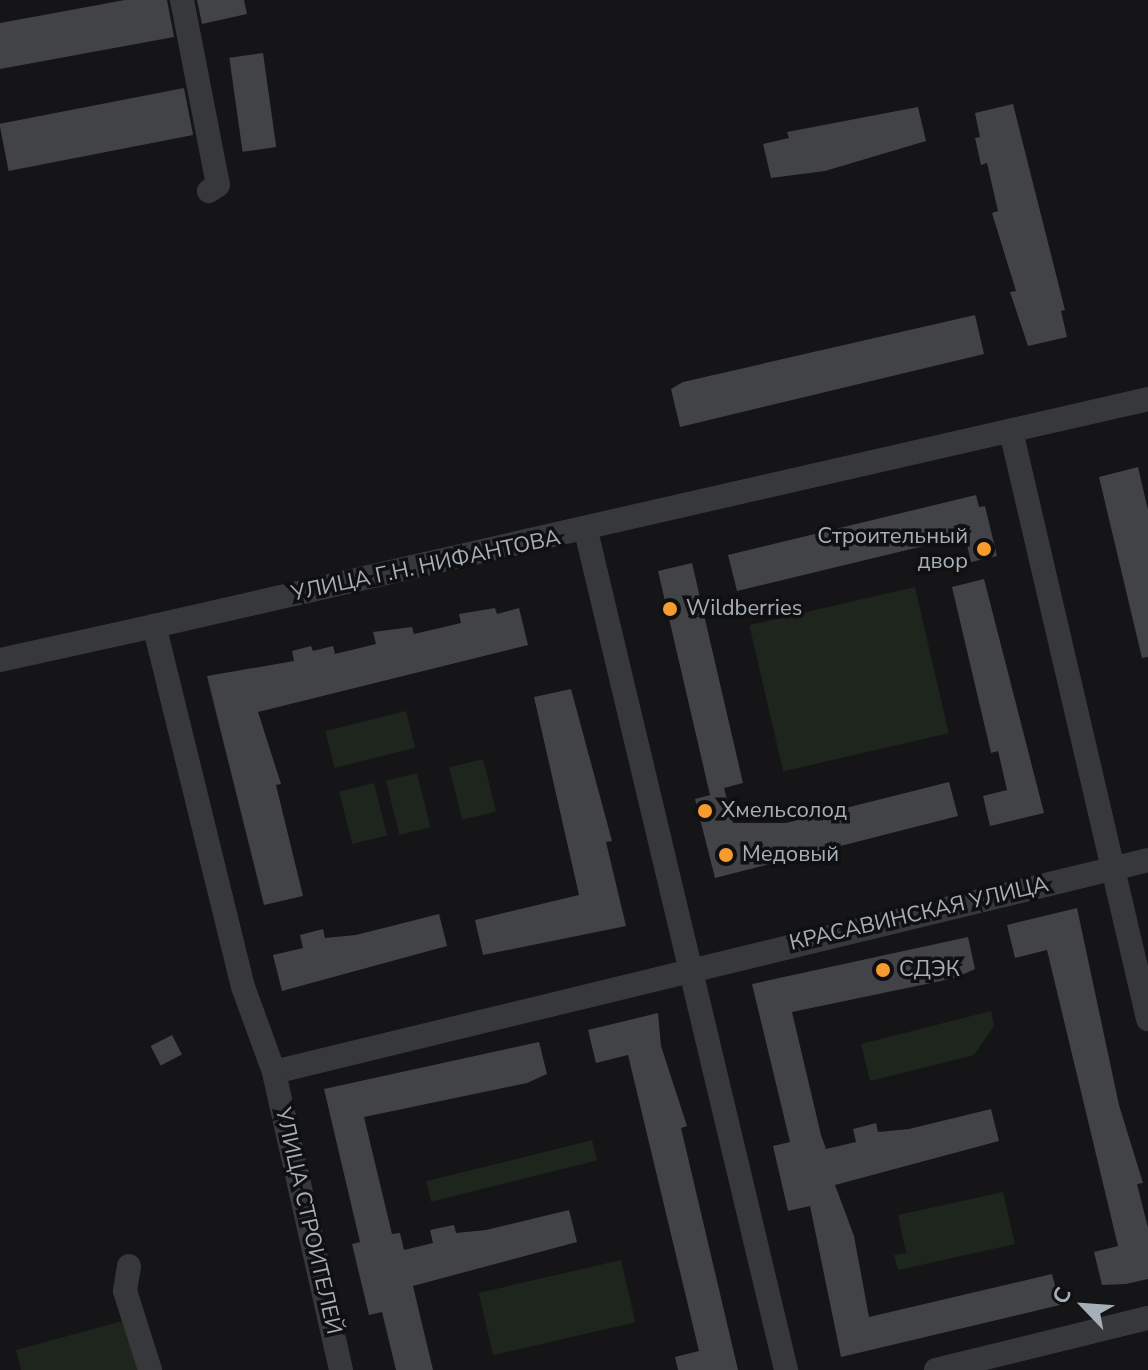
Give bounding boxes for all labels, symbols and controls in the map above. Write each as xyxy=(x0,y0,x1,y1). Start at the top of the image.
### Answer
place label: Строительный двор xyxy=(817,523,968,574)
street label: УЛИЦА Г.Н. НИФАНТОВА xyxy=(289,525,563,607)
marker: Строительный двор xyxy=(975,540,993,558)
place label: Wildberries xyxy=(686,596,802,622)
marker: Wildberries xyxy=(661,600,679,618)
place label: Хмельсолод xyxy=(721,798,847,824)
marker: Хмельсолод xyxy=(696,802,714,820)
place label: Медовый xyxy=(742,842,839,868)
marker: Медовый xyxy=(717,846,735,864)
street label: КРАСАВИНСКАЯ УЛИЦА xyxy=(787,871,1051,957)
place label: СДЭК xyxy=(899,957,960,983)
marker: СДЭК xyxy=(874,961,892,979)
street label: УЛИЦА СТРОИТЕЛЕЙ xyxy=(269,1105,347,1337)
north arrow xyxy=(1044,1266,1124,1346)
text: С xyxy=(1045,1283,1079,1309)

